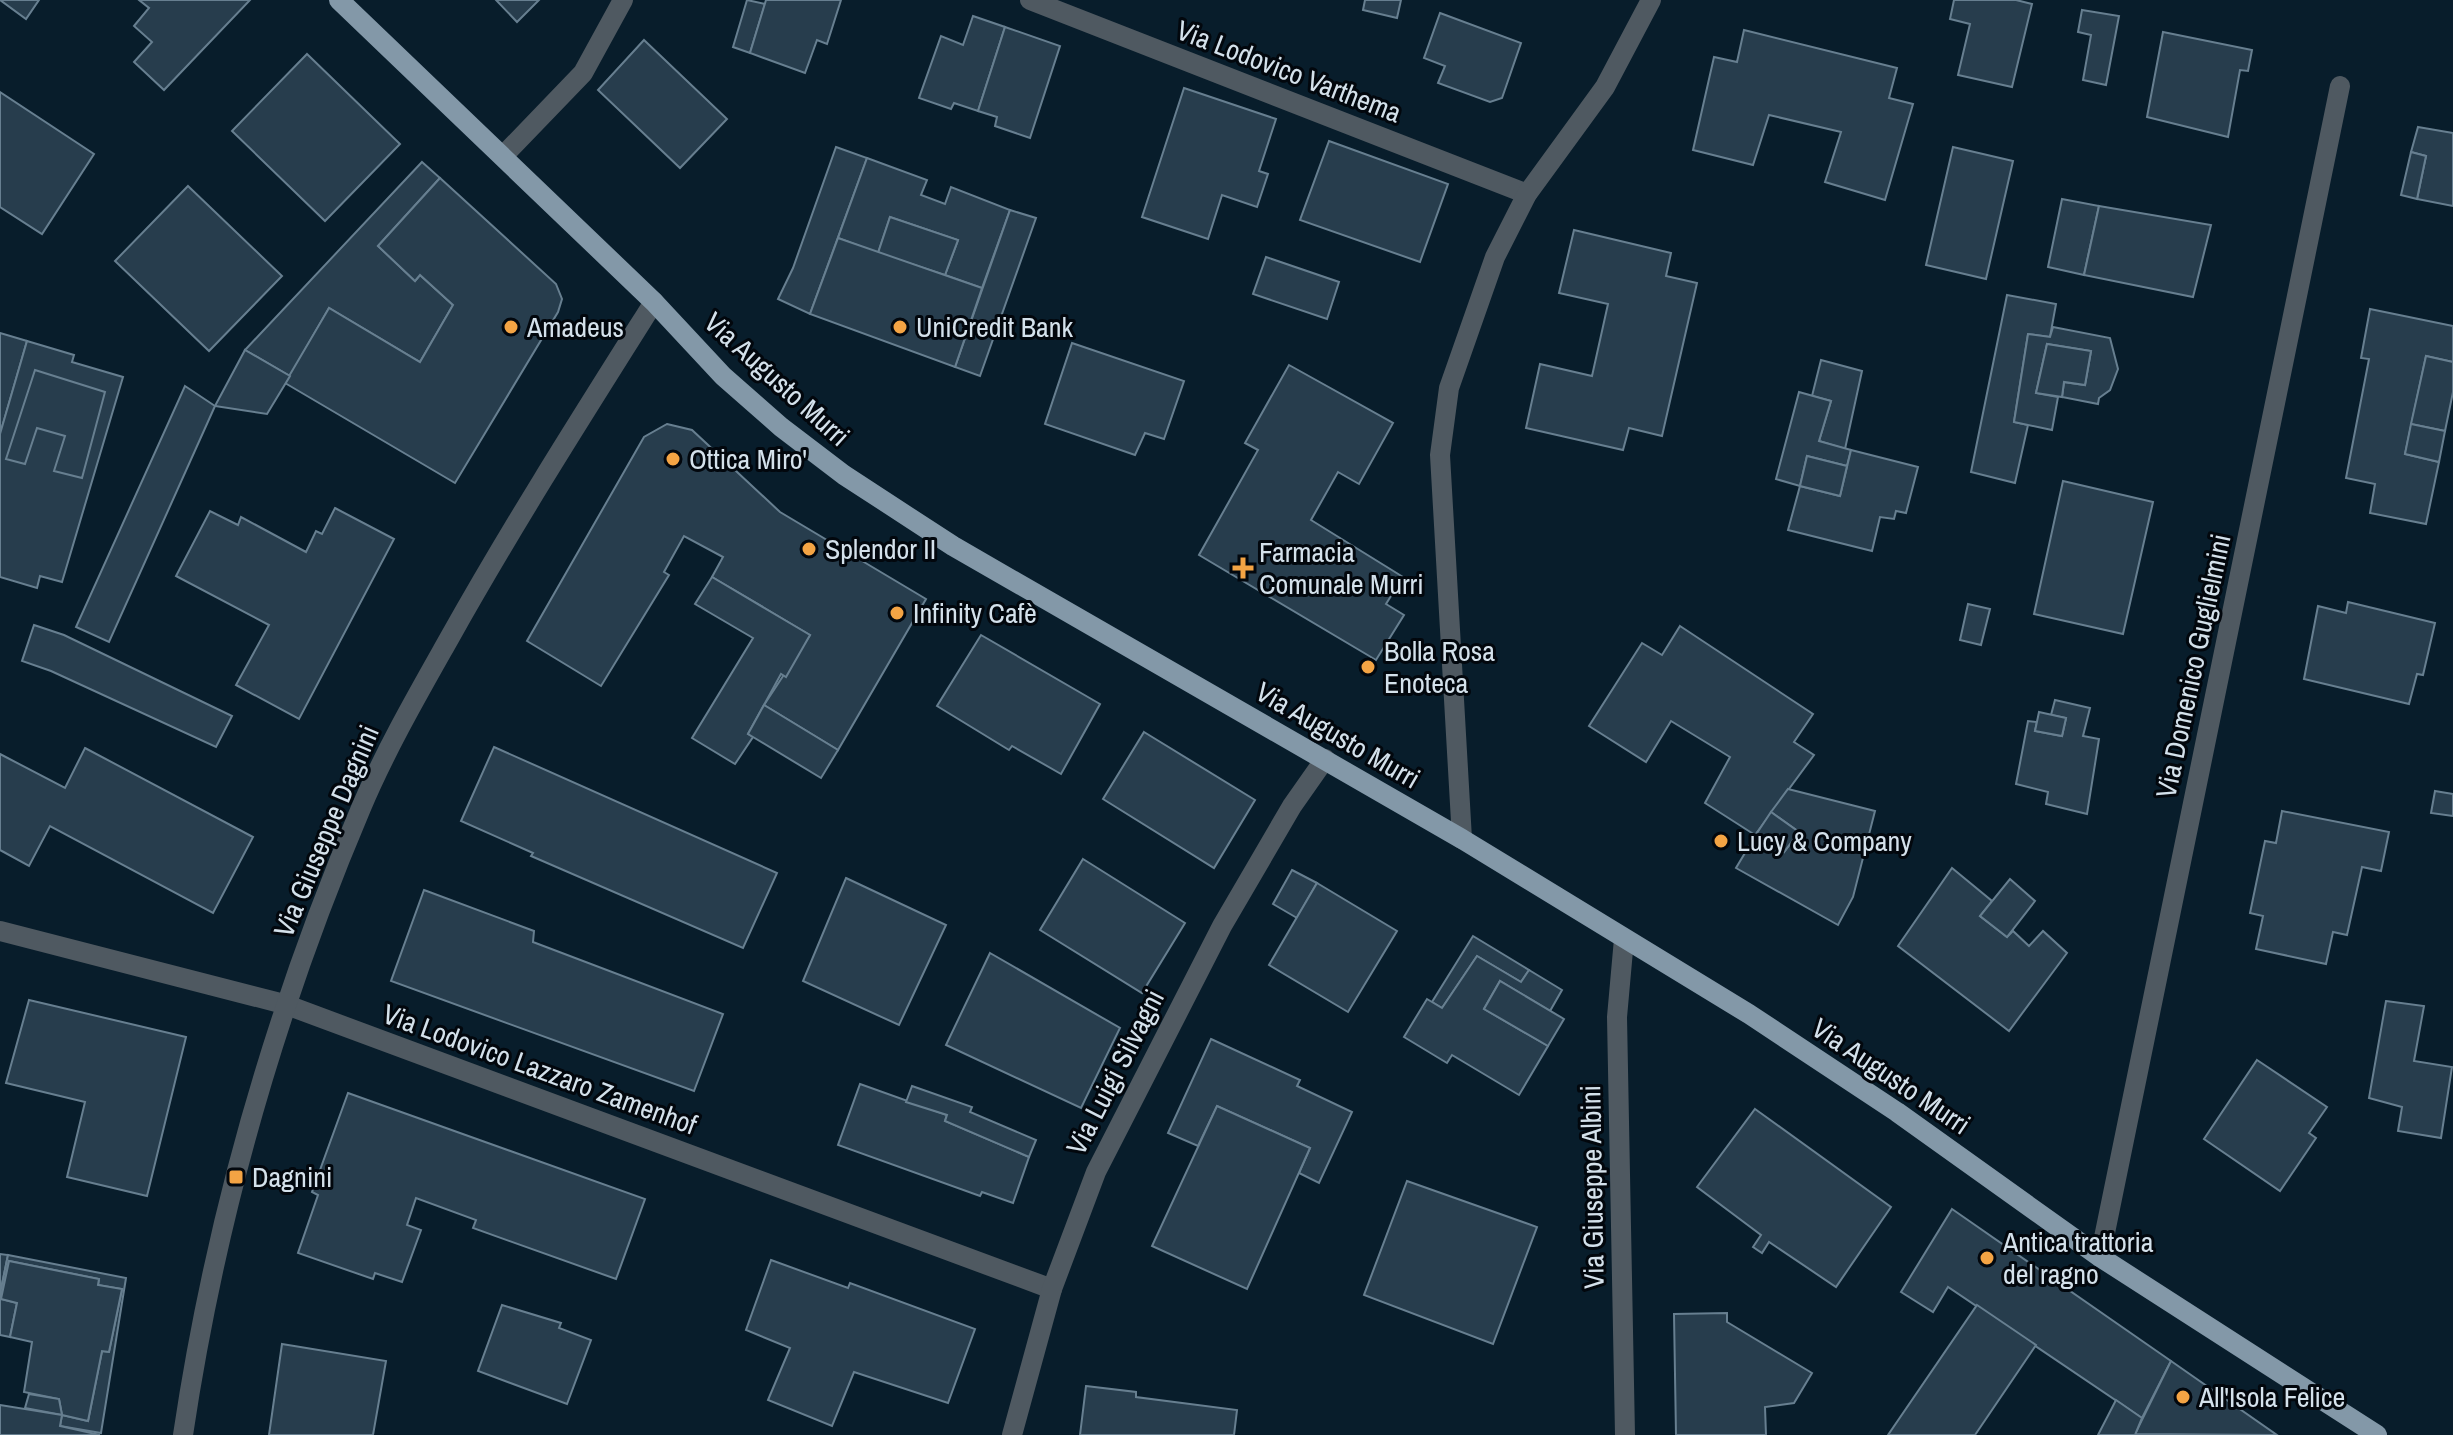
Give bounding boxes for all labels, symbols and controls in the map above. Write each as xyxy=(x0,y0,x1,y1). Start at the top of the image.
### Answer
street label: Via Lodovico Varthema xyxy=(1171,11,1407,131)
street label: Via Augusto Murri xyxy=(696,304,858,454)
place label: Amadeus xyxy=(526,308,624,346)
place label: UniCredit Bank xyxy=(916,308,1073,346)
marker: Amadeus xyxy=(502,318,520,336)
marker: UniCredit Bank xyxy=(891,318,909,336)
place label: Ottica Miro' xyxy=(689,440,807,478)
marker: Ottica Miro' xyxy=(664,450,682,468)
place label: Splendor II xyxy=(825,530,936,568)
street label: Via Domenico Guglielmini xyxy=(2146,531,2240,801)
place label: Farmacia Comunale Murri xyxy=(1259,533,1424,603)
marker: Splendor II xyxy=(800,540,818,558)
marker: Farmacia Comunale Murri xyxy=(1234,559,1252,577)
place label: Infinity Cafè xyxy=(913,594,1037,632)
marker: Infinity Cafè xyxy=(888,604,906,622)
place label: Bolla Rosa Enoteca xyxy=(1384,632,1495,702)
marker: Bolla Rosa Enoteca xyxy=(1359,658,1377,676)
street label: Via Augusto Murri xyxy=(1249,673,1427,797)
street label: Via Giuseppe Dagnini xyxy=(264,719,388,943)
place label: Lucy & Company xyxy=(1737,822,1912,860)
marker: Lucy & Company xyxy=(1712,832,1730,850)
street label: Via Luigi Silvagni xyxy=(1057,983,1173,1161)
street label: Via Lodovico Lazzaro Zamenhof xyxy=(378,994,703,1144)
street label: Via Augusto Murri xyxy=(1804,1009,1978,1143)
street label: Via Giuseppe Albini xyxy=(1571,1085,1613,1289)
place label: Dagnini xyxy=(252,1158,332,1196)
marker: Dagnini xyxy=(227,1168,245,1186)
place label: Antica trattoria del ragno xyxy=(2002,1223,2154,1293)
marker: Antica trattoria del ragno xyxy=(1978,1249,1996,1267)
place label: All'Isola Felice xyxy=(2198,1378,2345,1416)
marker: All'Isola Felice xyxy=(2174,1388,2192,1406)

